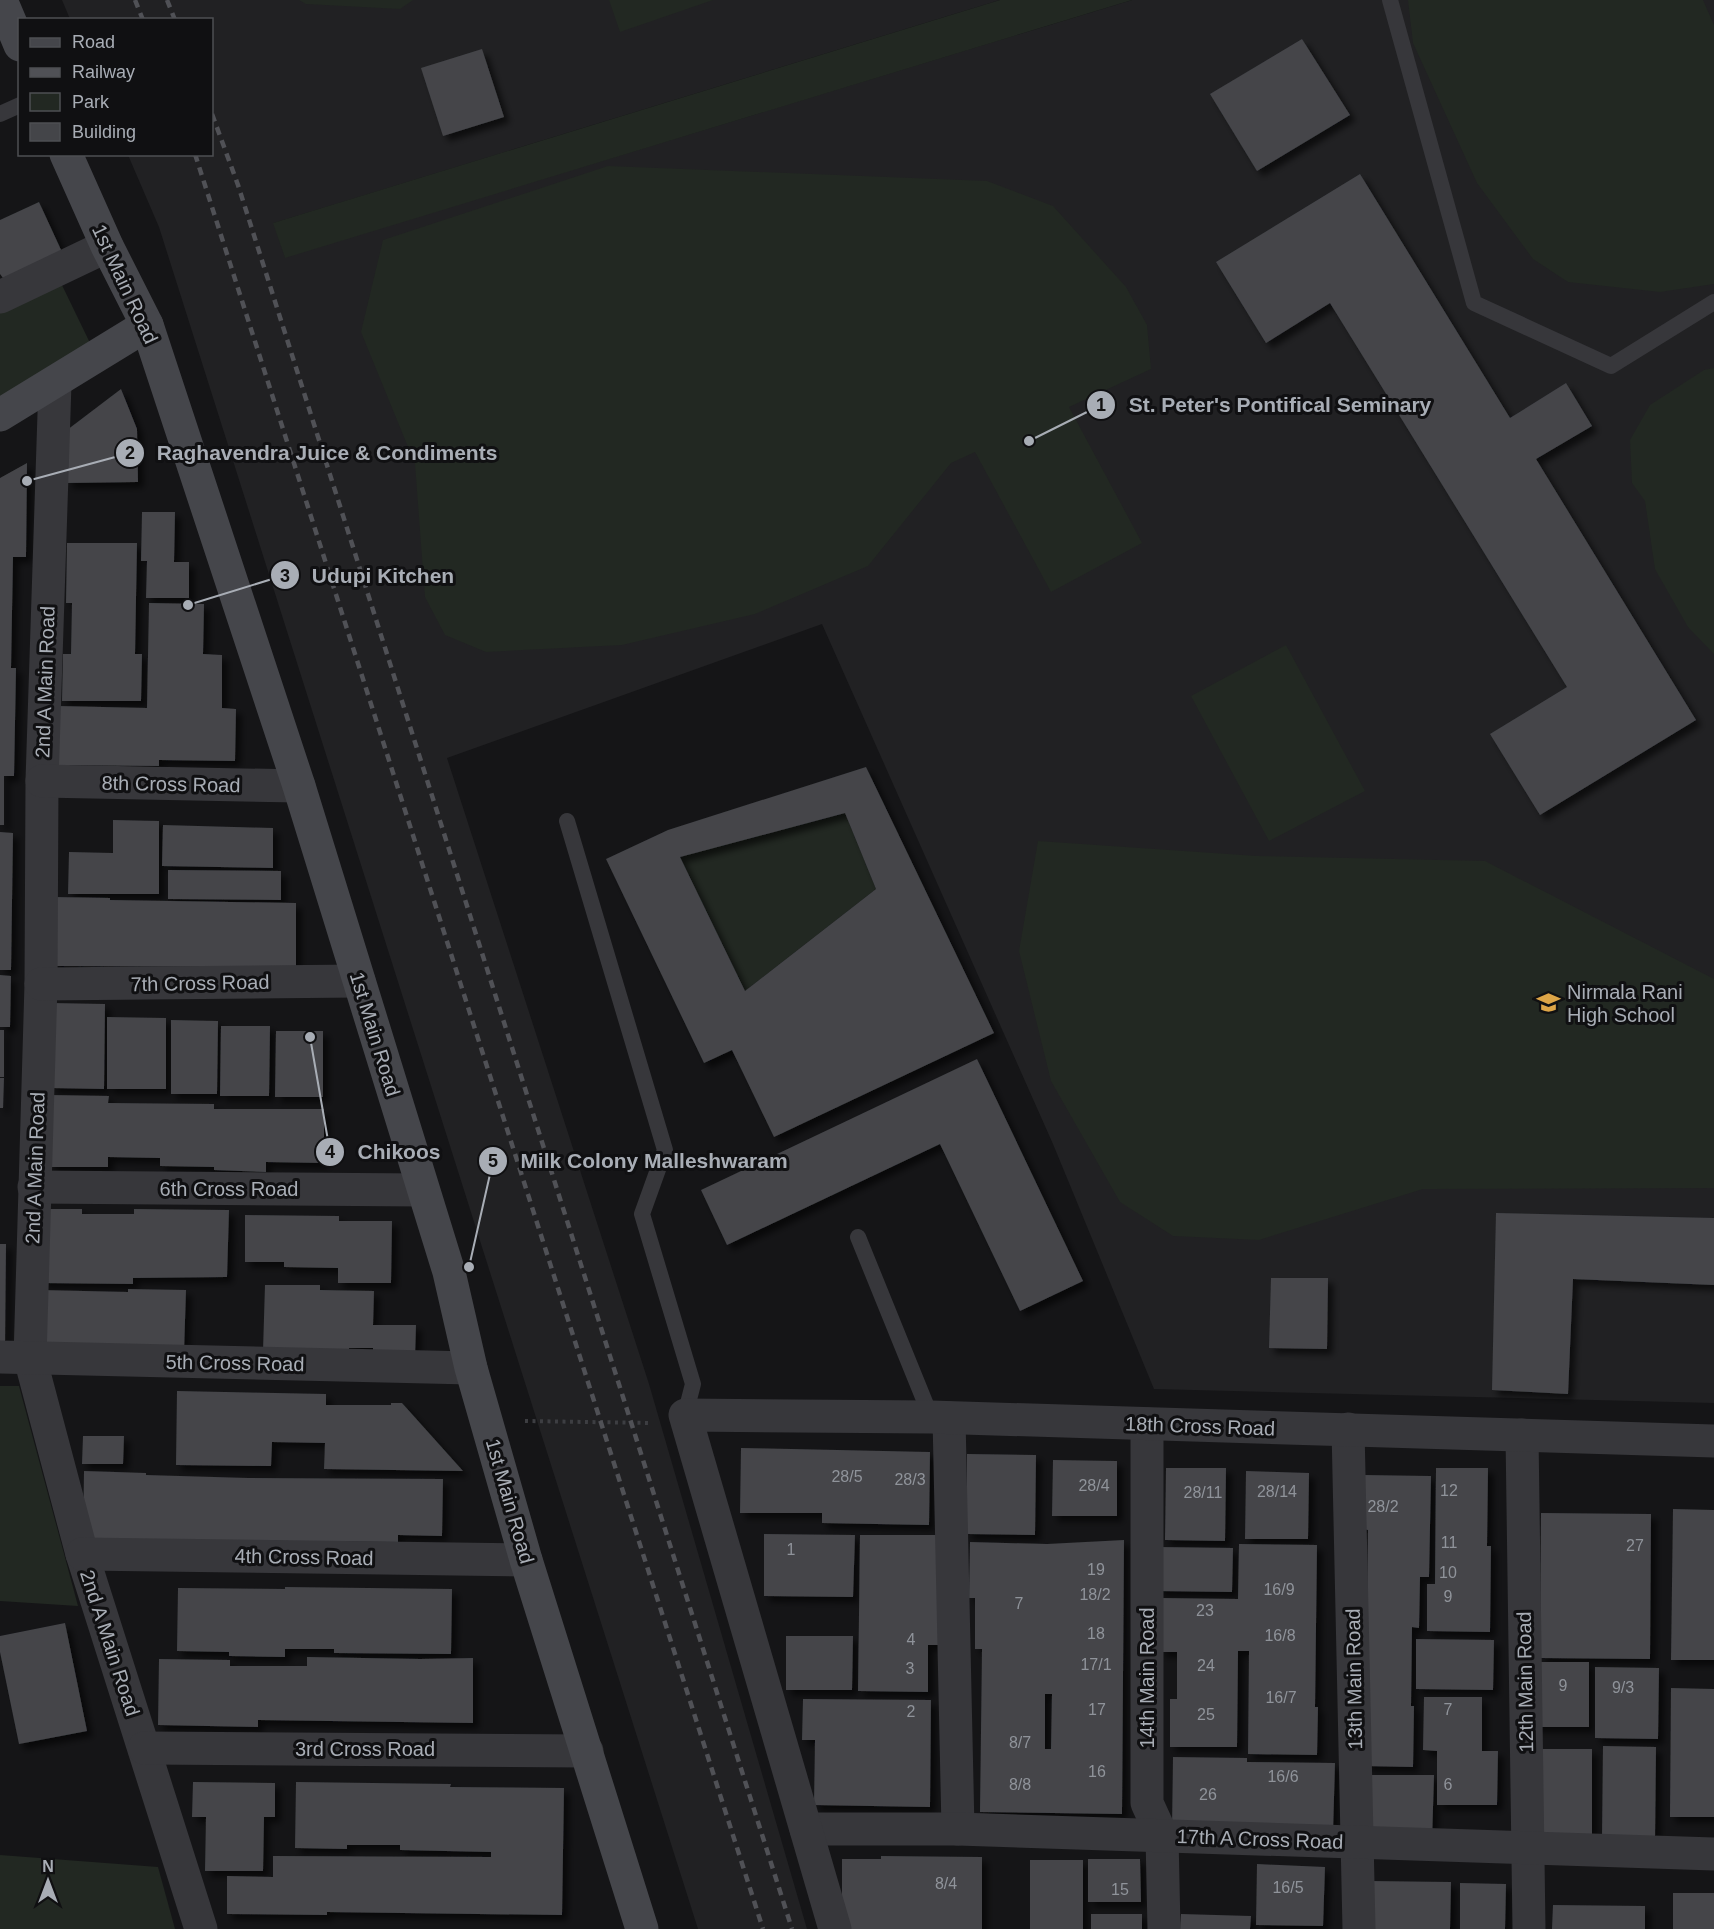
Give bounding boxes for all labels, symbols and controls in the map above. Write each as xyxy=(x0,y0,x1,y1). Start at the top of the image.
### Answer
legend xyxy=(18,18,213,156)
text: Road xyxy=(72,32,115,52)
text: Railway xyxy=(72,62,135,82)
text: Park xyxy=(72,92,110,112)
text: Building xyxy=(72,122,136,142)
street label: 1st Main Road xyxy=(88,221,162,347)
callout: St. Peter's Pontifical Seminary xyxy=(1086,385,1443,424)
text: St. Peter's Pontifical Seminary xyxy=(1129,393,1432,416)
text: 1 xyxy=(1096,395,1106,415)
callout: Raghavendra Juice & Condiments xyxy=(115,433,510,472)
text: Raghavendra Juice & Condiments xyxy=(157,441,497,464)
text: 2 xyxy=(125,443,135,463)
callout: Udupi Kitchen xyxy=(270,556,467,595)
text: Udupi Kitchen xyxy=(312,564,454,587)
text: 3 xyxy=(280,566,290,586)
street label: 2nd A Main Road xyxy=(31,605,59,759)
street label: 8th Cross Road xyxy=(101,772,241,796)
street label: 1st Main Road xyxy=(346,969,404,1099)
street label: 7th Cross Road xyxy=(130,971,270,995)
place label: Nirmala Rani High School xyxy=(1567,981,1683,1026)
school or university icon: Nirmala Rani High School xyxy=(1536,990,1562,1016)
street label: 2nd A Main Road xyxy=(21,1091,49,1245)
callout: Chikoos xyxy=(315,1132,452,1171)
text: Chikoos xyxy=(358,1140,440,1163)
callout: Milk Colony Malleshwaram xyxy=(478,1141,799,1180)
text: 4 xyxy=(325,1142,335,1162)
text: Milk Colony Malleshwaram xyxy=(520,1149,788,1172)
text: 5 xyxy=(488,1151,498,1171)
street label: 6th Cross Road xyxy=(160,1178,298,1200)
street label: 5th Cross Road xyxy=(165,1351,305,1375)
street label: 18th Cross Road xyxy=(1125,1412,1275,1440)
street label: 1st Main Road xyxy=(482,1436,538,1566)
house number: 28/5 xyxy=(831,1468,863,1485)
house number: 28/3 xyxy=(894,1471,926,1488)
house number: 28/4 xyxy=(1078,1477,1110,1494)
house number: 12 xyxy=(1440,1482,1458,1499)
house number: 28/14 xyxy=(1257,1483,1297,1500)
house number: 28/11 xyxy=(1184,1484,1223,1501)
house number: 28/2 xyxy=(1367,1498,1399,1515)
house number: 11 xyxy=(1441,1534,1457,1551)
house number: 27 xyxy=(1626,1537,1644,1554)
house number: 1 xyxy=(787,1541,796,1558)
street label: 4th Cross Road xyxy=(234,1545,374,1569)
house number: 19 xyxy=(1087,1561,1105,1578)
house number: 10 xyxy=(1439,1564,1457,1581)
street label: 2nd A Main Road xyxy=(76,1567,144,1719)
house number: 16/9 xyxy=(1263,1581,1295,1598)
house number: 18/2 xyxy=(1079,1586,1111,1603)
house number: 9 xyxy=(1444,1588,1453,1605)
house number: 7 xyxy=(1015,1595,1024,1612)
house number: 23 xyxy=(1196,1602,1214,1619)
street label: 14th Main Road xyxy=(1136,1607,1158,1749)
street label: 13th Main Road xyxy=(1342,1608,1366,1750)
street label: 12th Main Road xyxy=(1513,1611,1537,1753)
house number: 18 xyxy=(1087,1625,1105,1642)
house number: 16/8 xyxy=(1264,1627,1296,1644)
house number: 4 xyxy=(907,1631,916,1648)
house number: 17/1 xyxy=(1080,1656,1112,1673)
house number: 24 xyxy=(1197,1657,1215,1674)
house number: 3 xyxy=(906,1660,915,1677)
house number: 9 xyxy=(1559,1677,1568,1694)
house number: 9/3 xyxy=(1612,1679,1634,1696)
house number: 16/7 xyxy=(1265,1689,1297,1706)
house number: 17 xyxy=(1088,1701,1106,1718)
house number: 7 xyxy=(1444,1701,1453,1718)
house number: 2 xyxy=(907,1703,916,1720)
house number: 25 xyxy=(1197,1706,1215,1723)
house number: 8/7 xyxy=(1009,1734,1031,1751)
street label: 3rd Cross Road xyxy=(295,1738,435,1760)
house number: 16 xyxy=(1088,1763,1106,1780)
house number: 16/6 xyxy=(1267,1768,1299,1785)
house number: 8/8 xyxy=(1009,1776,1031,1793)
house number: 6 xyxy=(1444,1776,1453,1793)
house number: 26 xyxy=(1199,1786,1217,1803)
street label: 17th A Cross Road xyxy=(1176,1825,1344,1853)
north arrow xyxy=(18,1851,78,1911)
text: N xyxy=(42,1858,54,1875)
house number: 8/4 xyxy=(935,1875,957,1892)
house number: 16/5 xyxy=(1272,1879,1304,1896)
house number: 15 xyxy=(1111,1881,1129,1898)

